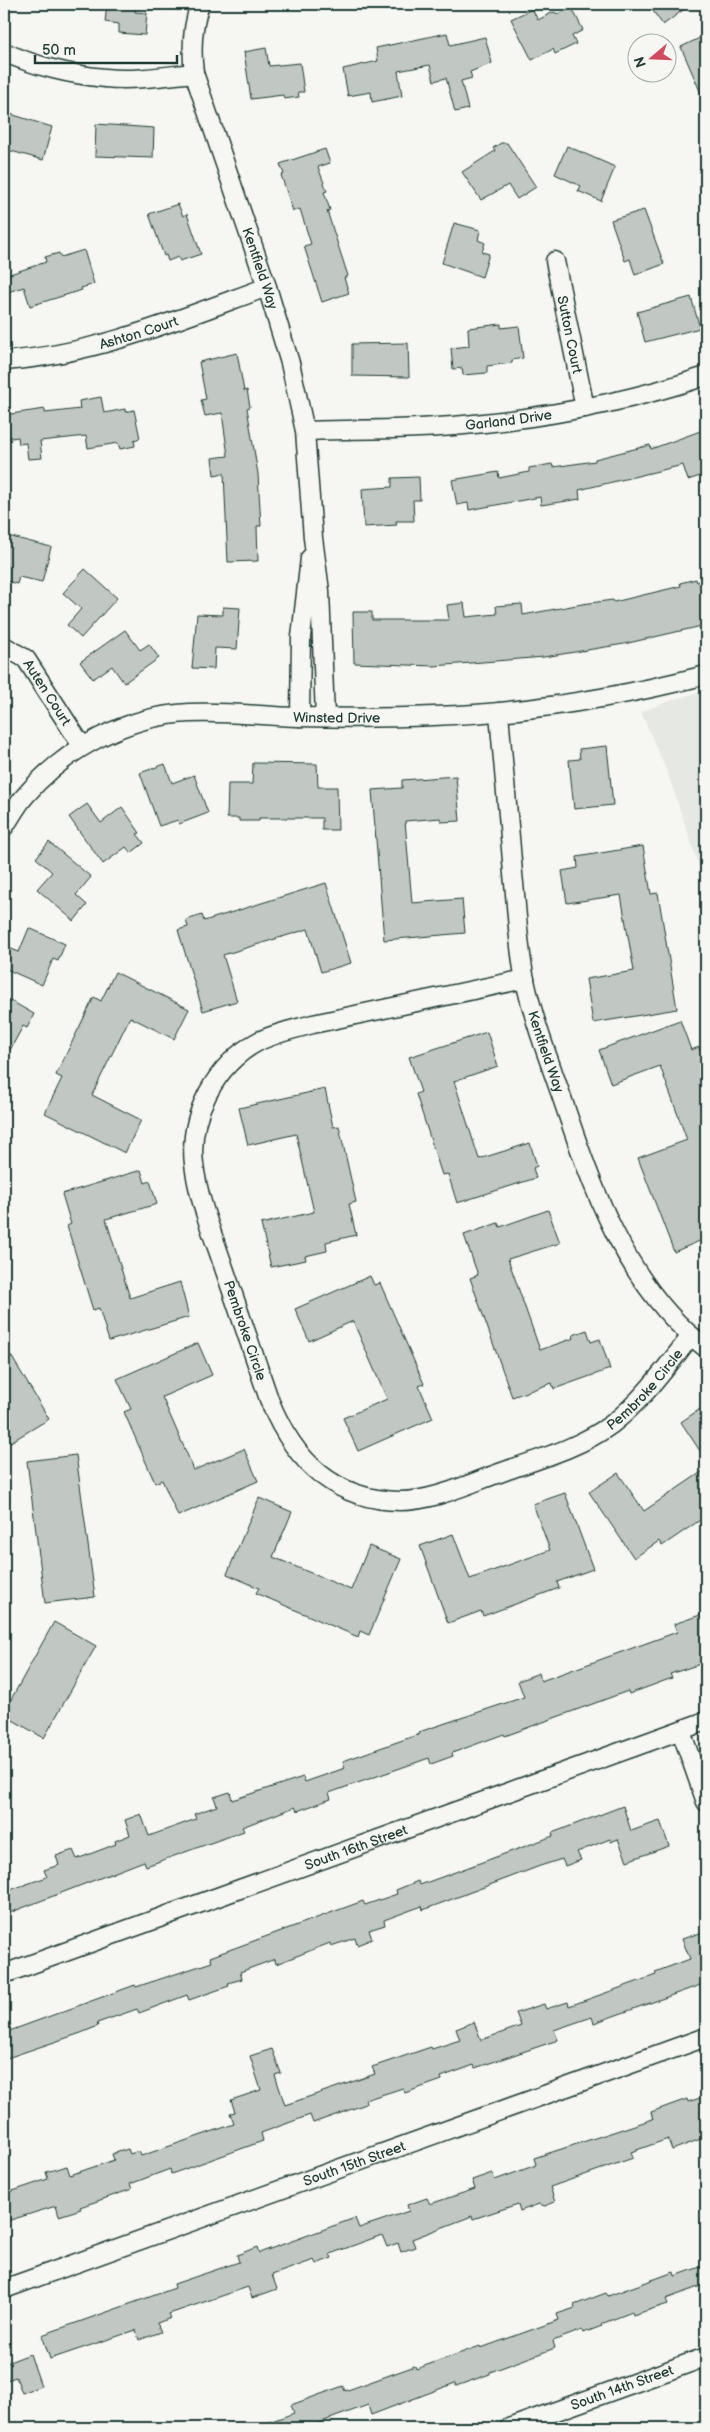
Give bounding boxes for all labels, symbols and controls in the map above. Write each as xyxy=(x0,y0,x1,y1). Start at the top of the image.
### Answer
scale bar xyxy=(35,32,178,64)
north arrow xyxy=(628,32,678,82)
text: 50 m xyxy=(42,41,76,60)
text: N xyxy=(630,54,650,70)
street label: Kentfield Way xyxy=(238,225,281,312)
street label: Sutton Court xyxy=(553,294,586,376)
street label: Ashton Court xyxy=(98,312,181,353)
street label: Garland Drive xyxy=(465,406,553,434)
street label: Auten Court xyxy=(19,656,75,729)
street label: Winsted Drive xyxy=(293,709,380,727)
street label: Kentfield Way xyxy=(524,1009,568,1095)
street label: Pembroke Circle xyxy=(220,1278,270,1383)
street label: Pembroke Circle xyxy=(604,1346,687,1434)
street label: South 16th Street xyxy=(302,1821,410,1874)
street label: South 15th Street xyxy=(301,2137,408,2190)
street label: South 14th Street xyxy=(568,2361,676,2414)

